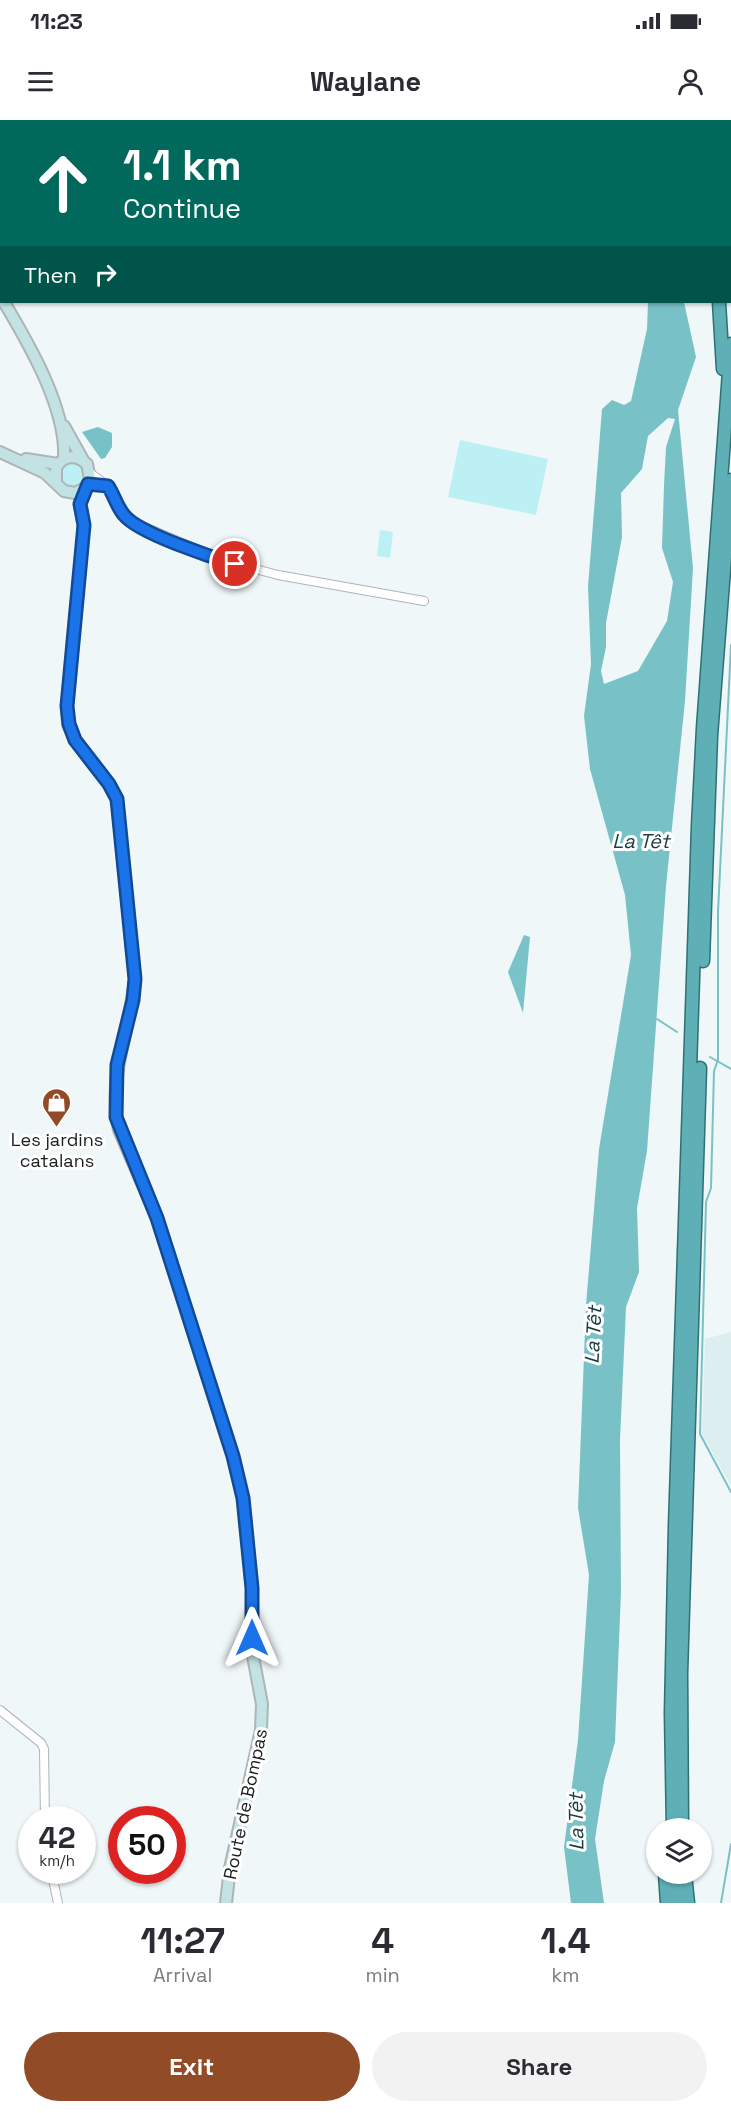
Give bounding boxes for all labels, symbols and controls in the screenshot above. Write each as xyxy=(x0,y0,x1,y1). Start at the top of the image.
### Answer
text: 11:23 xyxy=(30,7,83,35)
text: Waylane xyxy=(310,64,421,99)
icon: menu xyxy=(24,65,57,98)
icon: person xyxy=(674,65,707,98)
text: 1.1 km xyxy=(123,139,242,192)
icon: ahead xyxy=(24,144,102,222)
text: Continue xyxy=(123,191,241,226)
icon: right xyxy=(89,258,122,291)
text: Then xyxy=(24,261,77,289)
pin xyxy=(209,538,260,589)
icon: arrive xyxy=(218,547,251,580)
water label: La Têt xyxy=(612,828,672,854)
shop icon: Les jardins catalans xyxy=(41,1086,73,1128)
place label: Les jardins catalans xyxy=(11,1128,103,1172)
water label: La Têt xyxy=(579,1304,608,1364)
position arrow xyxy=(220,1606,284,1670)
street label: Route de Bompas xyxy=(218,1727,272,1881)
water label: La Têt xyxy=(562,1791,589,1851)
speed limit sign: 50 xyxy=(108,1806,186,1884)
text: 42 xyxy=(39,1818,75,1857)
map controls xyxy=(646,1818,712,1884)
button: layers xyxy=(646,1818,712,1884)
text: km/h xyxy=(39,1851,75,1870)
text: 11:27 xyxy=(141,1918,225,1964)
text: 4 xyxy=(371,1918,394,1964)
text: 1.4 xyxy=(540,1918,590,1964)
text: Arrival xyxy=(153,1962,212,1988)
text: min xyxy=(365,1962,400,1988)
text: km xyxy=(551,1962,579,1988)
button: Exit xyxy=(24,2032,360,2101)
button: Share xyxy=(372,2032,707,2101)

